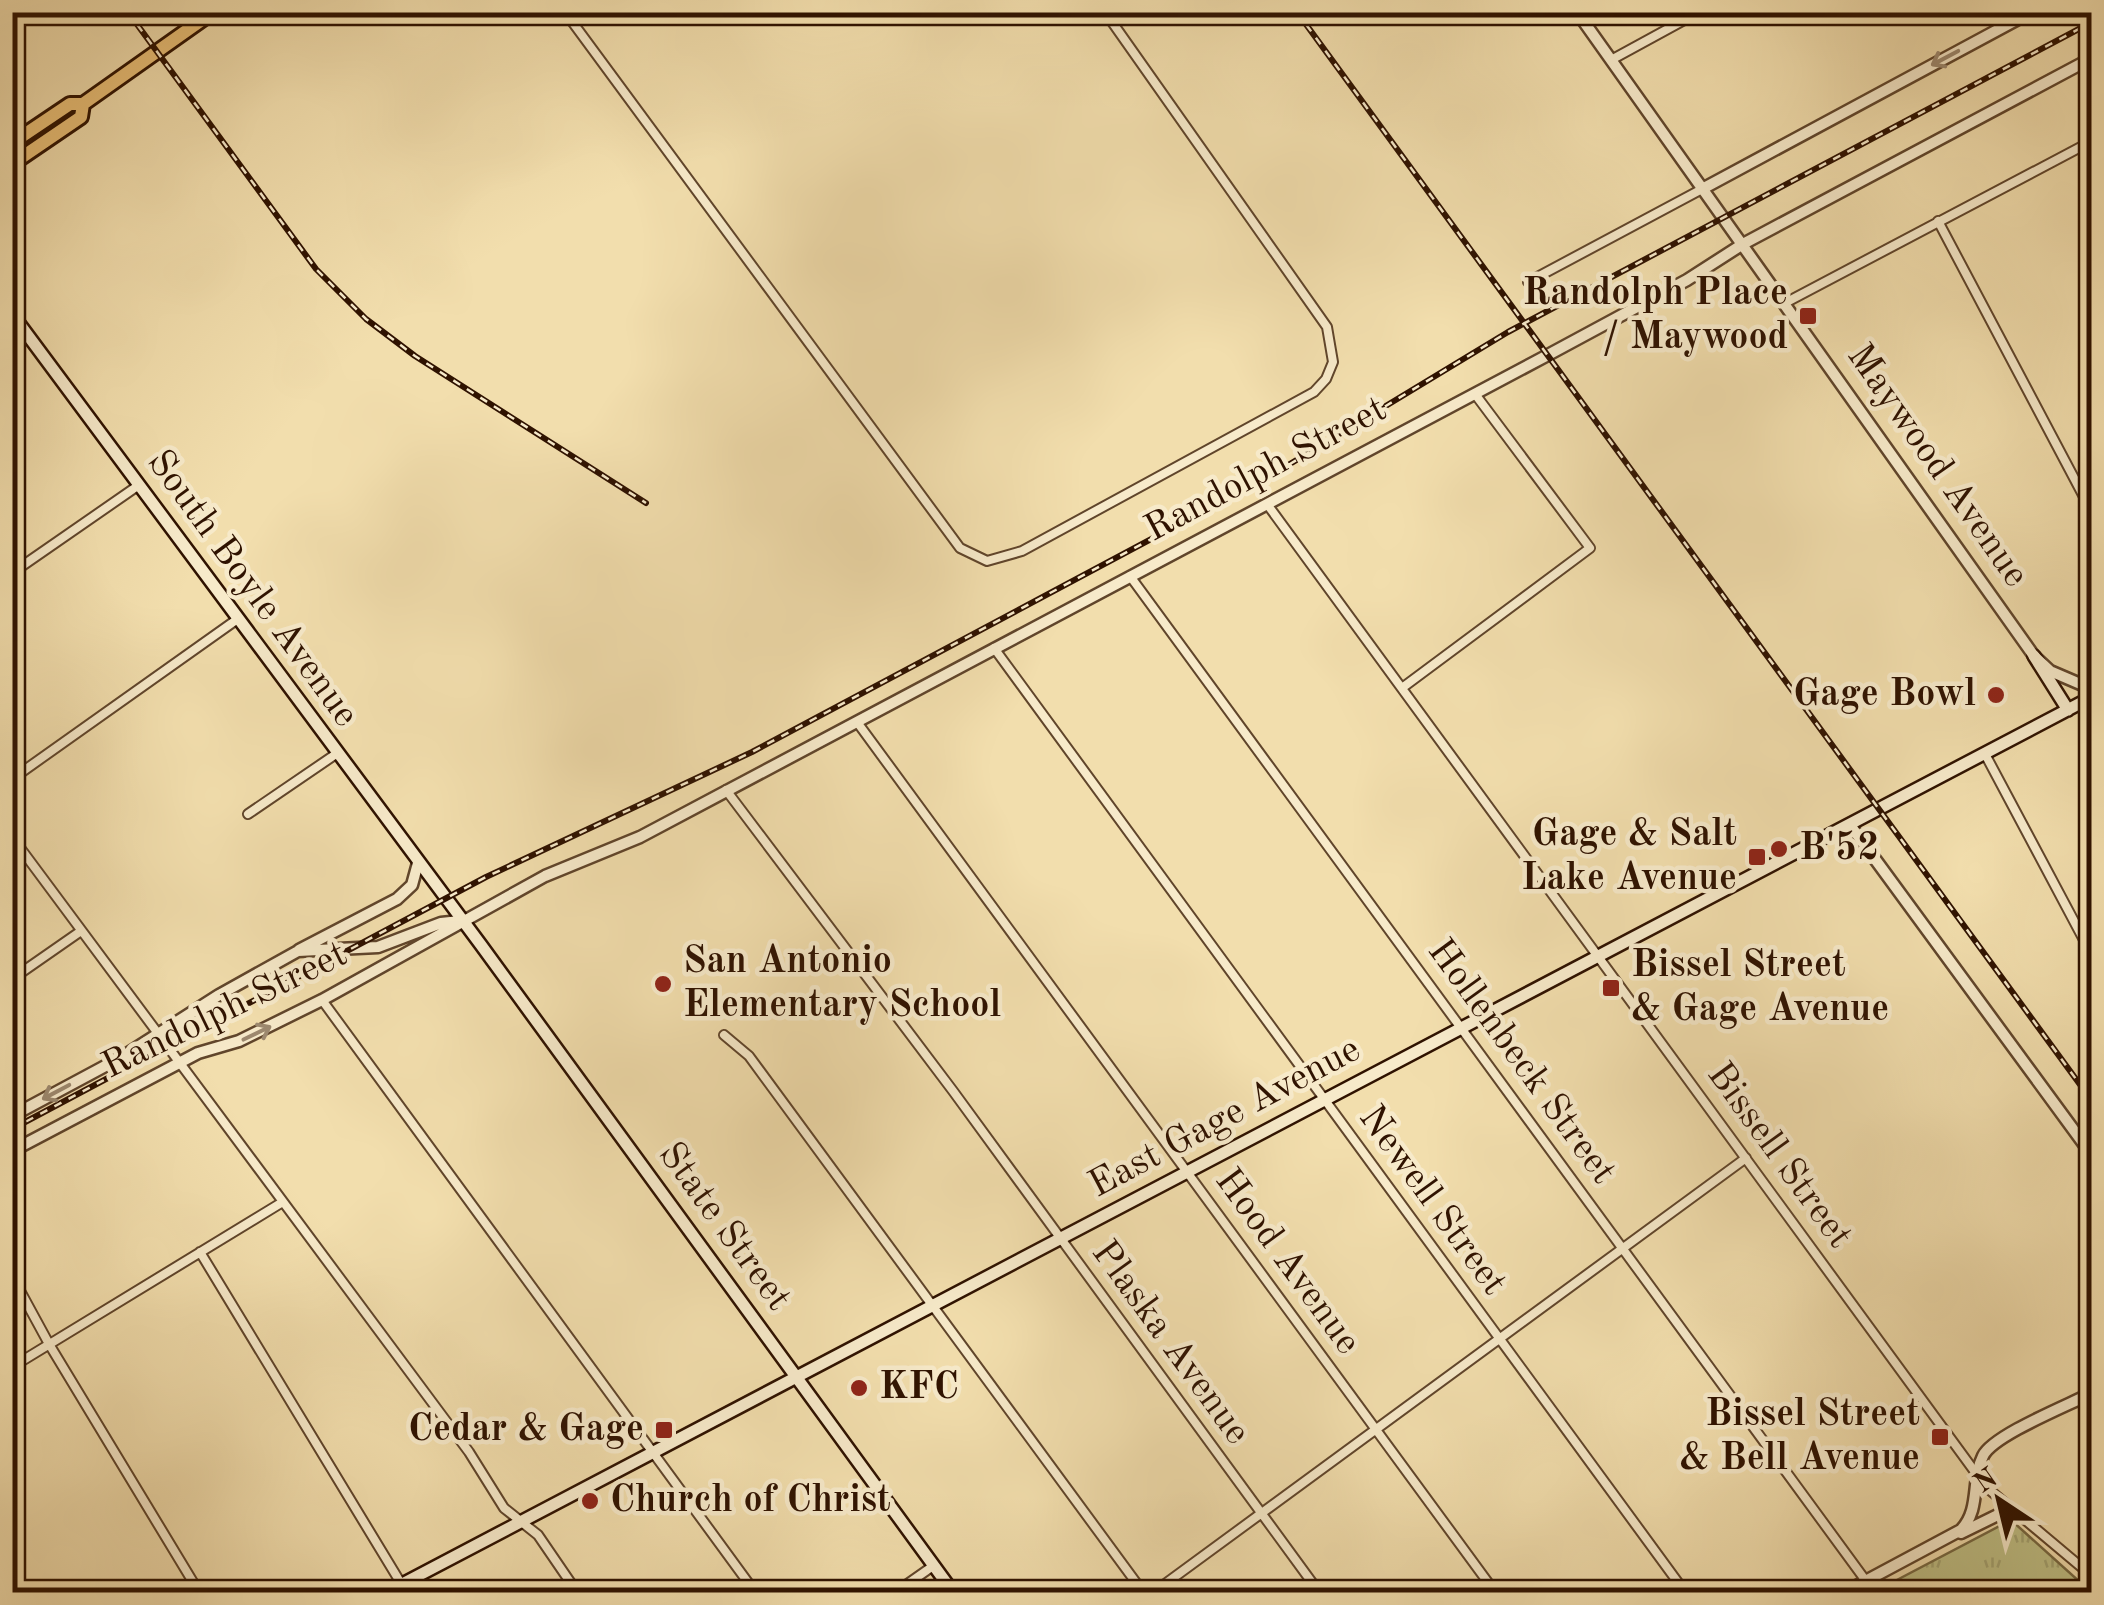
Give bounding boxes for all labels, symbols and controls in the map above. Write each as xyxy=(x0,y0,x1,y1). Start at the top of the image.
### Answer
one-way arrow xyxy=(1931,49,1961,69)
place label: Randolph Place / Maywood xyxy=(1523,275,1788,357)
marker: Randolph Place / Maywood xyxy=(1797,305,1819,327)
street label: Maywood Avenue xyxy=(1839,338,2035,594)
street label: Randolph Street xyxy=(1139,391,1393,549)
street label: South Boyle Avenue xyxy=(139,444,365,734)
place label: Gage Bowl xyxy=(1793,676,1976,714)
marker: Gage Bowl xyxy=(1985,684,2007,706)
place label: Gage & Salt Lake Avenue xyxy=(1521,816,1737,898)
place label: B'52 xyxy=(1799,830,1879,868)
marker: B'52 xyxy=(1768,838,1790,860)
marker: Gage & Salt Lake Avenue xyxy=(1746,846,1768,868)
street label: Hollenbeck Street xyxy=(1420,933,1622,1191)
street label: Randolph Street xyxy=(97,935,353,1087)
place label: San Antonio Elementary School xyxy=(683,943,1001,1025)
place label: Bissel Street & Gage Avenue xyxy=(1631,947,1889,1029)
marker: San Antonio Elementary School xyxy=(652,973,674,995)
marker: Bissel Street & Gage Avenue xyxy=(1600,977,1622,999)
one-way arrow xyxy=(241,1022,271,1041)
street label: East Gage Avenue xyxy=(1083,1031,1367,1205)
street label: Bissell Street xyxy=(1699,1056,1859,1256)
one-way arrow xyxy=(42,1083,72,1103)
street label: Newell Street xyxy=(1351,1099,1513,1303)
street label: State Street xyxy=(651,1136,797,1318)
street label: Hood Avenue xyxy=(1207,1162,1367,1362)
street label: Plaska Avenue xyxy=(1084,1234,1256,1452)
place label: KFC xyxy=(879,1369,959,1407)
marker: KFC xyxy=(848,1377,870,1399)
place label: Bissel Street & Bell Avenue xyxy=(1679,1396,1920,1478)
place label: Cedar & Gage xyxy=(408,1411,644,1449)
marker: Cedar & Gage xyxy=(653,1419,675,1441)
marker: Bissel Street & Bell Avenue xyxy=(1929,1426,1951,1448)
north arrow xyxy=(1949,1450,2049,1550)
text: N xyxy=(1970,1464,2004,1500)
place label: Church of Christ xyxy=(610,1482,891,1520)
marker: Church of Christ xyxy=(579,1490,601,1512)

